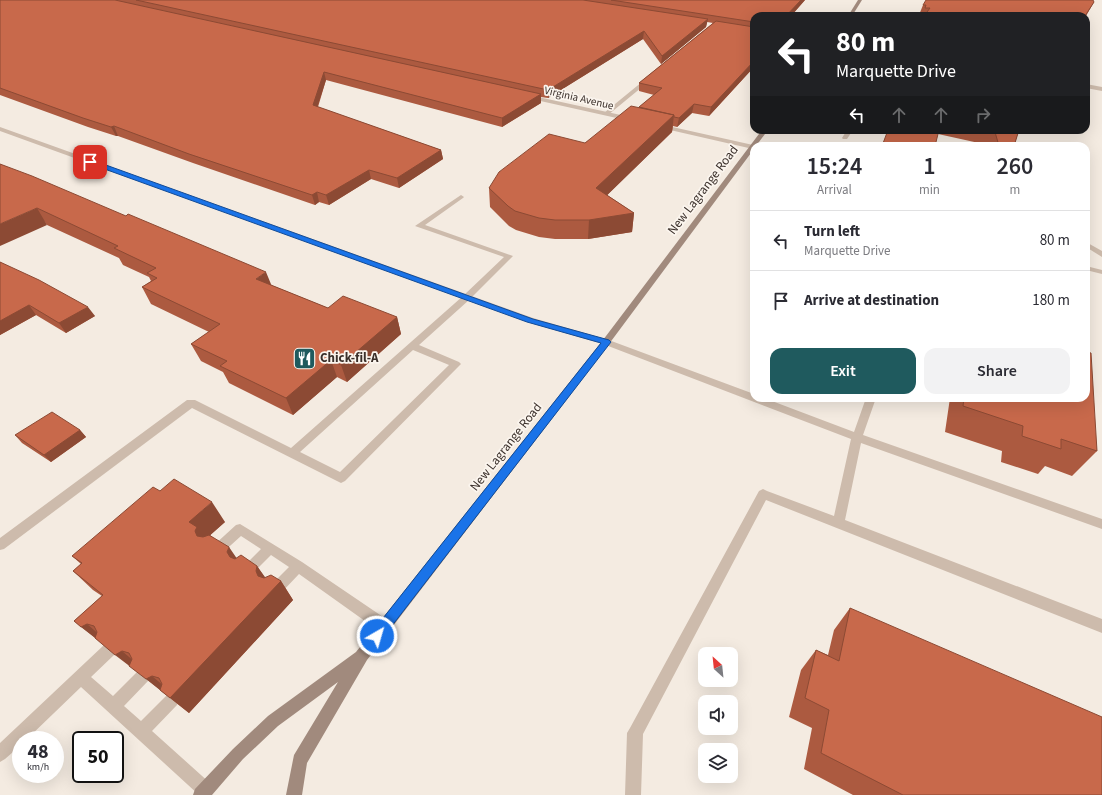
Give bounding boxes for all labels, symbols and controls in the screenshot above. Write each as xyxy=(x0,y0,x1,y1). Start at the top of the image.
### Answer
text: 80 m xyxy=(836,22,895,62)
icon: left xyxy=(770,28,822,80)
text: Marquette Drive xyxy=(836,59,956,84)
street label: Virginia Avenue xyxy=(543,83,616,113)
icon: left xyxy=(846,104,868,126)
icon: ahead xyxy=(888,104,910,126)
icon: ahead xyxy=(930,104,952,126)
icon: right xyxy=(972,104,994,126)
street label: New Lagrange Road xyxy=(663,142,743,238)
pin xyxy=(73,145,107,179)
text: 15:24 xyxy=(807,149,862,184)
text: 1 xyxy=(923,149,936,184)
text: 260 xyxy=(997,149,1033,184)
icon: arrive xyxy=(79,151,101,173)
text: Arrival xyxy=(817,181,852,199)
text: min xyxy=(919,181,940,199)
text: m xyxy=(1010,181,1020,199)
text: Turn left xyxy=(804,221,860,242)
icon: left xyxy=(770,230,792,252)
text: 80 m xyxy=(1040,230,1070,251)
text: Marquette Drive xyxy=(804,242,891,260)
icon: arrive xyxy=(770,290,792,312)
text: Arrive at destination xyxy=(804,290,939,311)
text: 180 m xyxy=(1032,290,1070,311)
restaurant icon: Chick-fil-A xyxy=(292,345,318,371)
button: Exit xyxy=(770,348,916,394)
button: Share xyxy=(924,348,1070,394)
place label: Chick-fil-A xyxy=(320,349,379,367)
street label: New Lagrange Road xyxy=(466,399,546,495)
position arrow xyxy=(356,615,398,657)
north arrow xyxy=(698,647,738,687)
map controls xyxy=(698,647,738,783)
button: sound xyxy=(698,695,738,735)
speed limit sign: 50 xyxy=(72,731,124,783)
text: 48 xyxy=(27,738,49,766)
button: layers xyxy=(698,743,738,783)
text: km/h xyxy=(27,760,49,774)

